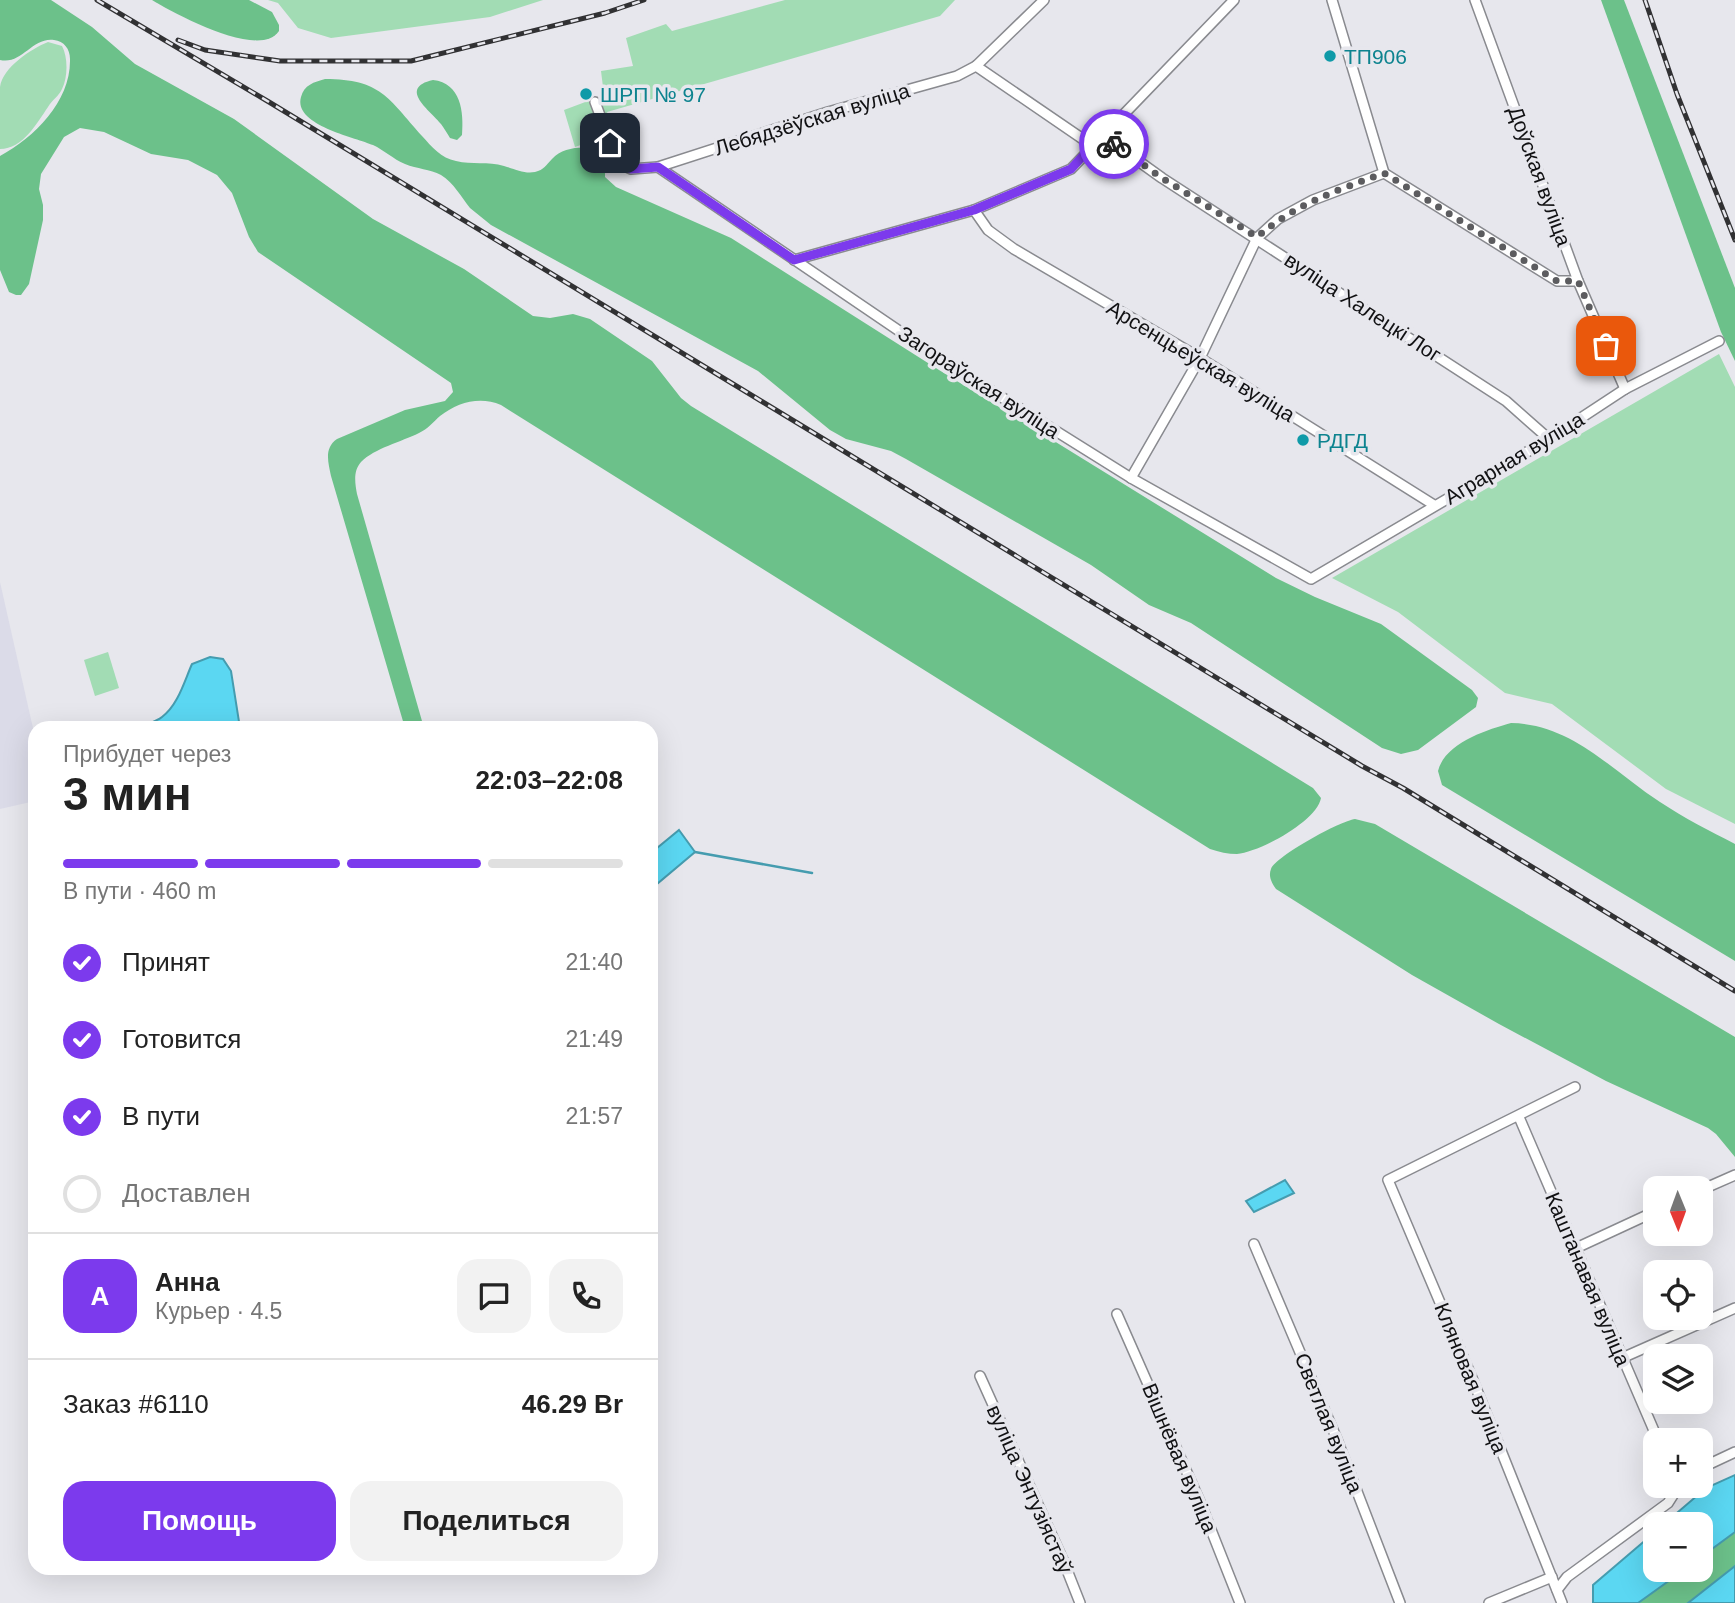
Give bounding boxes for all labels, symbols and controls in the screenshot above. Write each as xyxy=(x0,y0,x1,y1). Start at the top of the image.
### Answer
place label: ТП906 xyxy=(1344,45,1407,68)
marker: ТП906 xyxy=(1322,48,1338,64)
street label: Лебядзёўская вуліца xyxy=(712,78,913,160)
place label: ШРП № 97 xyxy=(600,83,706,106)
marker: ШРП № 97 xyxy=(578,86,594,102)
street label: Доўская вуліца xyxy=(1504,103,1576,249)
courier xyxy=(1079,109,1149,179)
pin xyxy=(580,113,640,173)
icon: home xyxy=(591,124,629,162)
icon: bike xyxy=(1095,125,1133,163)
street label: вуліца Халецкі Лог xyxy=(1281,248,1446,366)
street label: Арсенцьеўская вуліца xyxy=(1103,296,1299,426)
pin xyxy=(1576,316,1636,376)
street label: Загораўская вуліца xyxy=(894,321,1064,443)
icon: bag xyxy=(1587,327,1625,365)
street label: Аграрная вуліца xyxy=(1440,407,1588,509)
place label: РДГД xyxy=(1317,429,1368,452)
marker: РДГД xyxy=(1295,432,1311,448)
text: Прибудет через xyxy=(63,741,231,767)
text: 22:03–22:08 xyxy=(476,765,623,795)
text: 3 мин xyxy=(63,768,191,820)
text: В пути · 460 m xyxy=(63,878,216,904)
icon: check xyxy=(63,944,101,982)
text: Принят xyxy=(122,947,210,977)
text: 21:40 xyxy=(565,949,623,975)
icon: check xyxy=(63,1021,101,1059)
text: Готовится xyxy=(122,1024,241,1054)
text: 21:49 xyxy=(565,1026,623,1052)
icon: check xyxy=(63,1098,101,1136)
text: В пути xyxy=(122,1101,200,1131)
text: 21:57 xyxy=(565,1103,623,1129)
north arrow xyxy=(1643,1176,1713,1246)
map controls xyxy=(1643,1176,1713,1582)
text: Доставлен xyxy=(122,1178,251,1208)
street label: Каштанавая вуліца xyxy=(1541,1189,1635,1370)
button: chat xyxy=(457,1259,531,1333)
button: phone xyxy=(549,1259,623,1333)
button: locate xyxy=(1643,1260,1713,1330)
text: Анна xyxy=(155,1267,220,1297)
text: А xyxy=(91,1281,109,1311)
text: Курьер · 4.5 xyxy=(155,1298,282,1324)
street label: Кляновая вуліца xyxy=(1430,1299,1512,1457)
button: layers xyxy=(1643,1344,1713,1414)
street label: Светлая вуліца xyxy=(1290,1350,1368,1497)
street label: Вішнёвая вуліца xyxy=(1138,1380,1222,1536)
text: Заказ #6110 xyxy=(63,1389,209,1419)
text: 46.29 Br xyxy=(522,1389,623,1419)
street label: вуліца Энтузіястаў xyxy=(982,1401,1078,1577)
button: + xyxy=(1643,1428,1713,1498)
button: Помощь xyxy=(63,1481,336,1561)
button: Поделиться xyxy=(350,1481,623,1561)
button: − xyxy=(1643,1512,1713,1582)

